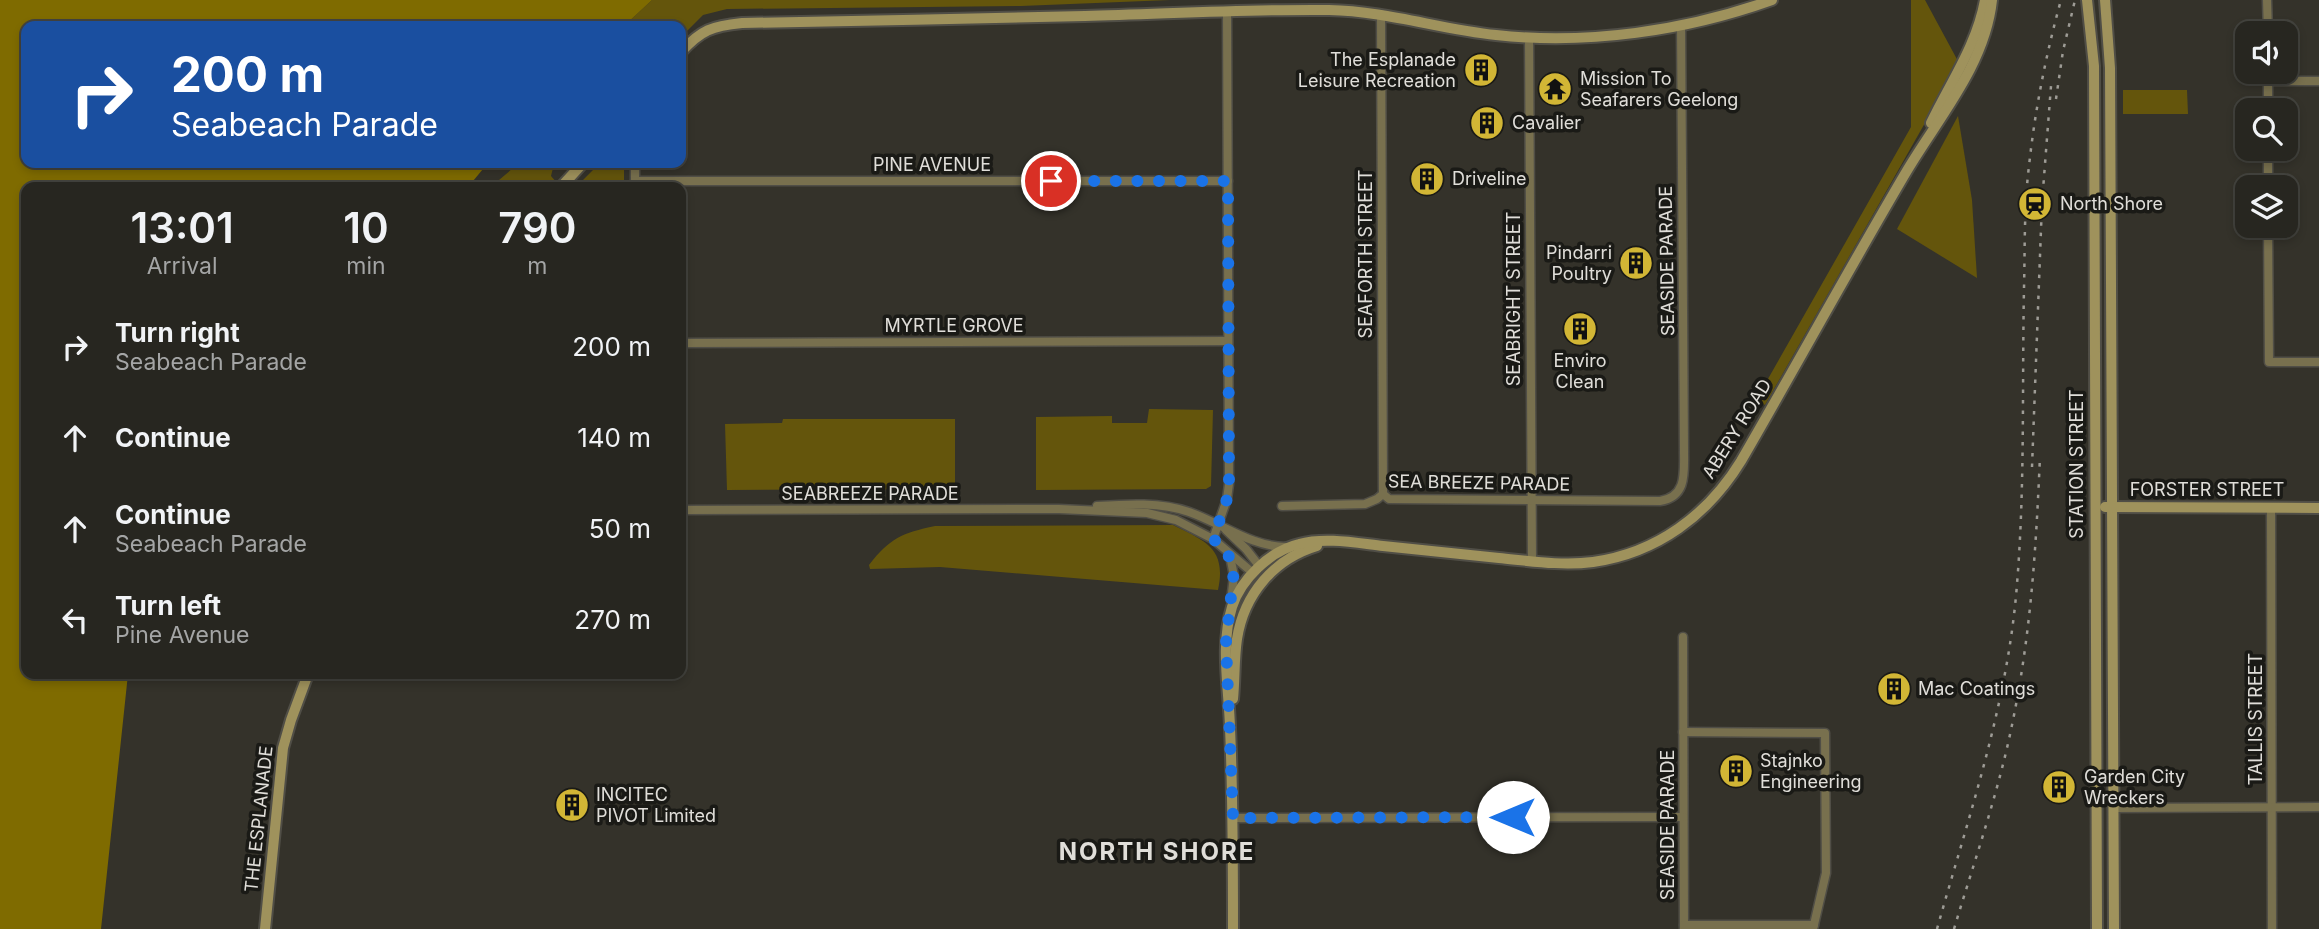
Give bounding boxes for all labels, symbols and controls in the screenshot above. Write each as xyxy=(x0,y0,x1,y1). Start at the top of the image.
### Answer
map controls xyxy=(2235,21,2298,238)
button: sound xyxy=(2235,21,2298,84)
text: 200 m xyxy=(171,45,324,104)
icon: right xyxy=(56,49,147,140)
place label: The Esplanade Leisure Recreation xyxy=(1298,49,1456,91)
building icon: The Esplanade Leisure Recreation xyxy=(1462,51,1500,89)
place label: Mission To Seafarers Geelong xyxy=(1580,68,1738,110)
temple icon: Mission To Seafarers Geelong xyxy=(1536,70,1574,108)
button: search xyxy=(2235,98,2298,161)
building icon: Cavalier xyxy=(1468,104,1506,142)
text: Seabeach Parade xyxy=(171,105,438,144)
place label: Cavalier xyxy=(1512,112,1581,133)
pin xyxy=(1021,151,1081,211)
street label: PINE AVENUE xyxy=(873,154,991,175)
building icon: Driveline xyxy=(1408,160,1446,198)
icon: arrive xyxy=(1032,162,1070,200)
place label: Driveline xyxy=(1452,168,1527,189)
street label: SEAFORTH STREET xyxy=(1355,170,1376,338)
button: layers xyxy=(2235,175,2298,238)
station icon: North Shore xyxy=(2016,185,2054,223)
street label: SEASIDE PARADE xyxy=(1655,186,1678,336)
place label: North Shore xyxy=(2060,193,2163,214)
text: 13:01 xyxy=(130,202,234,253)
text: 10 xyxy=(343,202,389,253)
text: 790 xyxy=(498,202,577,253)
street label: SEABRIGHT STREET xyxy=(1503,212,1524,386)
place label: Pindarri Poultry xyxy=(1546,242,1612,284)
building icon: Pindarri Poultry xyxy=(1617,244,1655,282)
text: Arrival xyxy=(147,252,218,280)
text: min xyxy=(346,252,386,280)
text: m xyxy=(527,252,547,280)
building icon: Enviro Clean xyxy=(1561,310,1599,348)
street label: MYRTLE GROVE xyxy=(884,315,1024,336)
text: Turn right xyxy=(115,317,240,348)
icon: right xyxy=(56,328,94,366)
text: 200 m xyxy=(572,331,651,362)
text: Seabeach Parade xyxy=(115,348,307,376)
place label: Enviro Clean xyxy=(1554,350,1606,392)
street label: ABERY ROAD xyxy=(1698,375,1776,482)
street label: STATION STREET xyxy=(2066,389,2087,539)
icon: ahead xyxy=(56,419,94,457)
text: Continue xyxy=(115,422,231,453)
text: 140 m xyxy=(577,422,651,453)
street label: SEA BREEZE PARADE xyxy=(1388,470,1570,495)
street label: FORSTER STREET xyxy=(2130,479,2284,500)
street label: SEABREEZE PARADE xyxy=(781,483,959,504)
text: Continue xyxy=(115,499,231,530)
icon: ahead xyxy=(56,510,94,548)
text: 50 m xyxy=(589,513,651,544)
text: Seabeach Parade xyxy=(115,530,307,558)
text: Turn left xyxy=(115,590,221,621)
icon: left xyxy=(56,601,94,639)
text: 270 m xyxy=(574,604,651,635)
text: Pine Avenue xyxy=(115,621,250,649)
street label: TALLIS STREET xyxy=(2245,653,2266,785)
building icon: Mac Coatings xyxy=(1875,670,1913,708)
place label: Mac Coatings xyxy=(1918,678,2035,699)
street label: THE ESPLANADE xyxy=(240,745,277,893)
street label: SEASIDE PARADE xyxy=(1657,750,1678,900)
place label: Stajnko Engineering xyxy=(1760,750,1862,792)
building icon: Stajnko Engineering xyxy=(1717,752,1755,790)
place label: Garden City Wreckers xyxy=(2084,766,2185,808)
building icon: Garden City Wreckers xyxy=(2040,768,2078,806)
position arrow xyxy=(1476,780,1550,854)
place label: INCITEC PIVOT Limited xyxy=(596,784,716,826)
building icon: INCITEC PIVOT Limited xyxy=(553,786,591,824)
district label: NORTH SHORE xyxy=(1059,837,1255,866)

